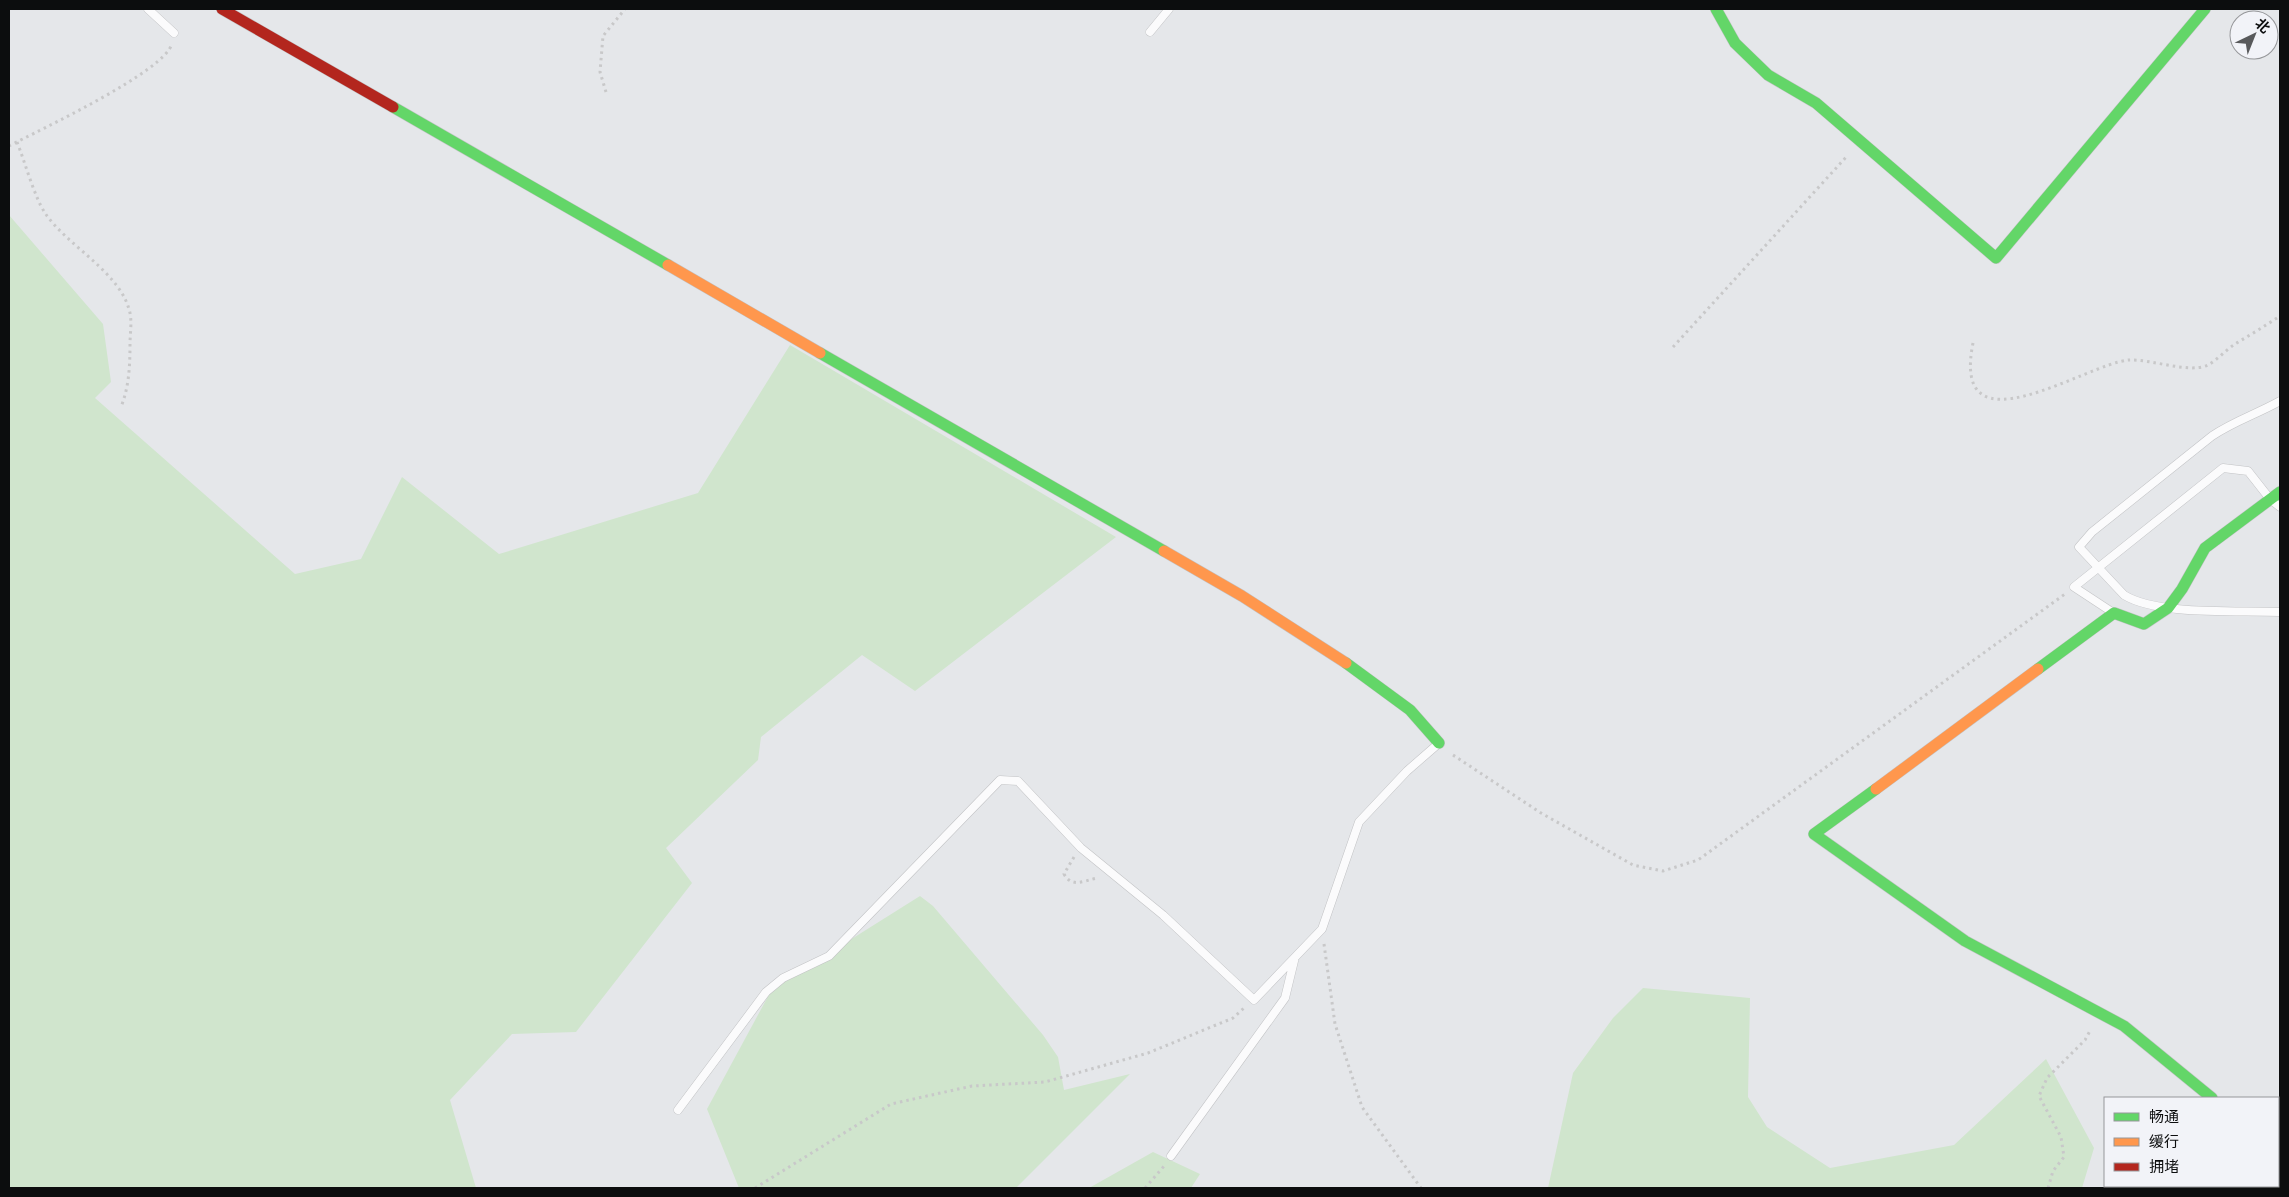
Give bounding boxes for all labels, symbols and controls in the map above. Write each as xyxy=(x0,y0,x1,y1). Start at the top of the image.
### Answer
north arrow xyxy=(2229,10,2279,60)
text: 北 xyxy=(2252,15,2273,36)
legend xyxy=(2104,1097,2279,1187)
text: 畅通 xyxy=(2149,1108,2179,1126)
text: 缓行 xyxy=(2149,1133,2179,1151)
text: 拥堵 xyxy=(2149,1158,2179,1176)

